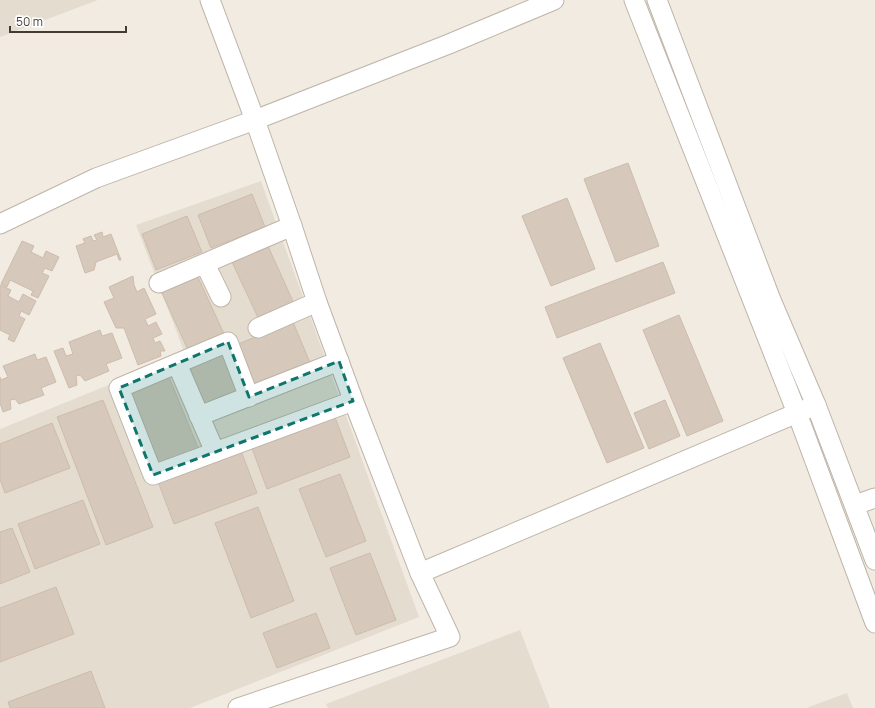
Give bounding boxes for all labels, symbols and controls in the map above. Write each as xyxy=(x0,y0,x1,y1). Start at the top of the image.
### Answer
scale bar xyxy=(10,8,126,34)
text: 50 m xyxy=(16,13,43,30)

